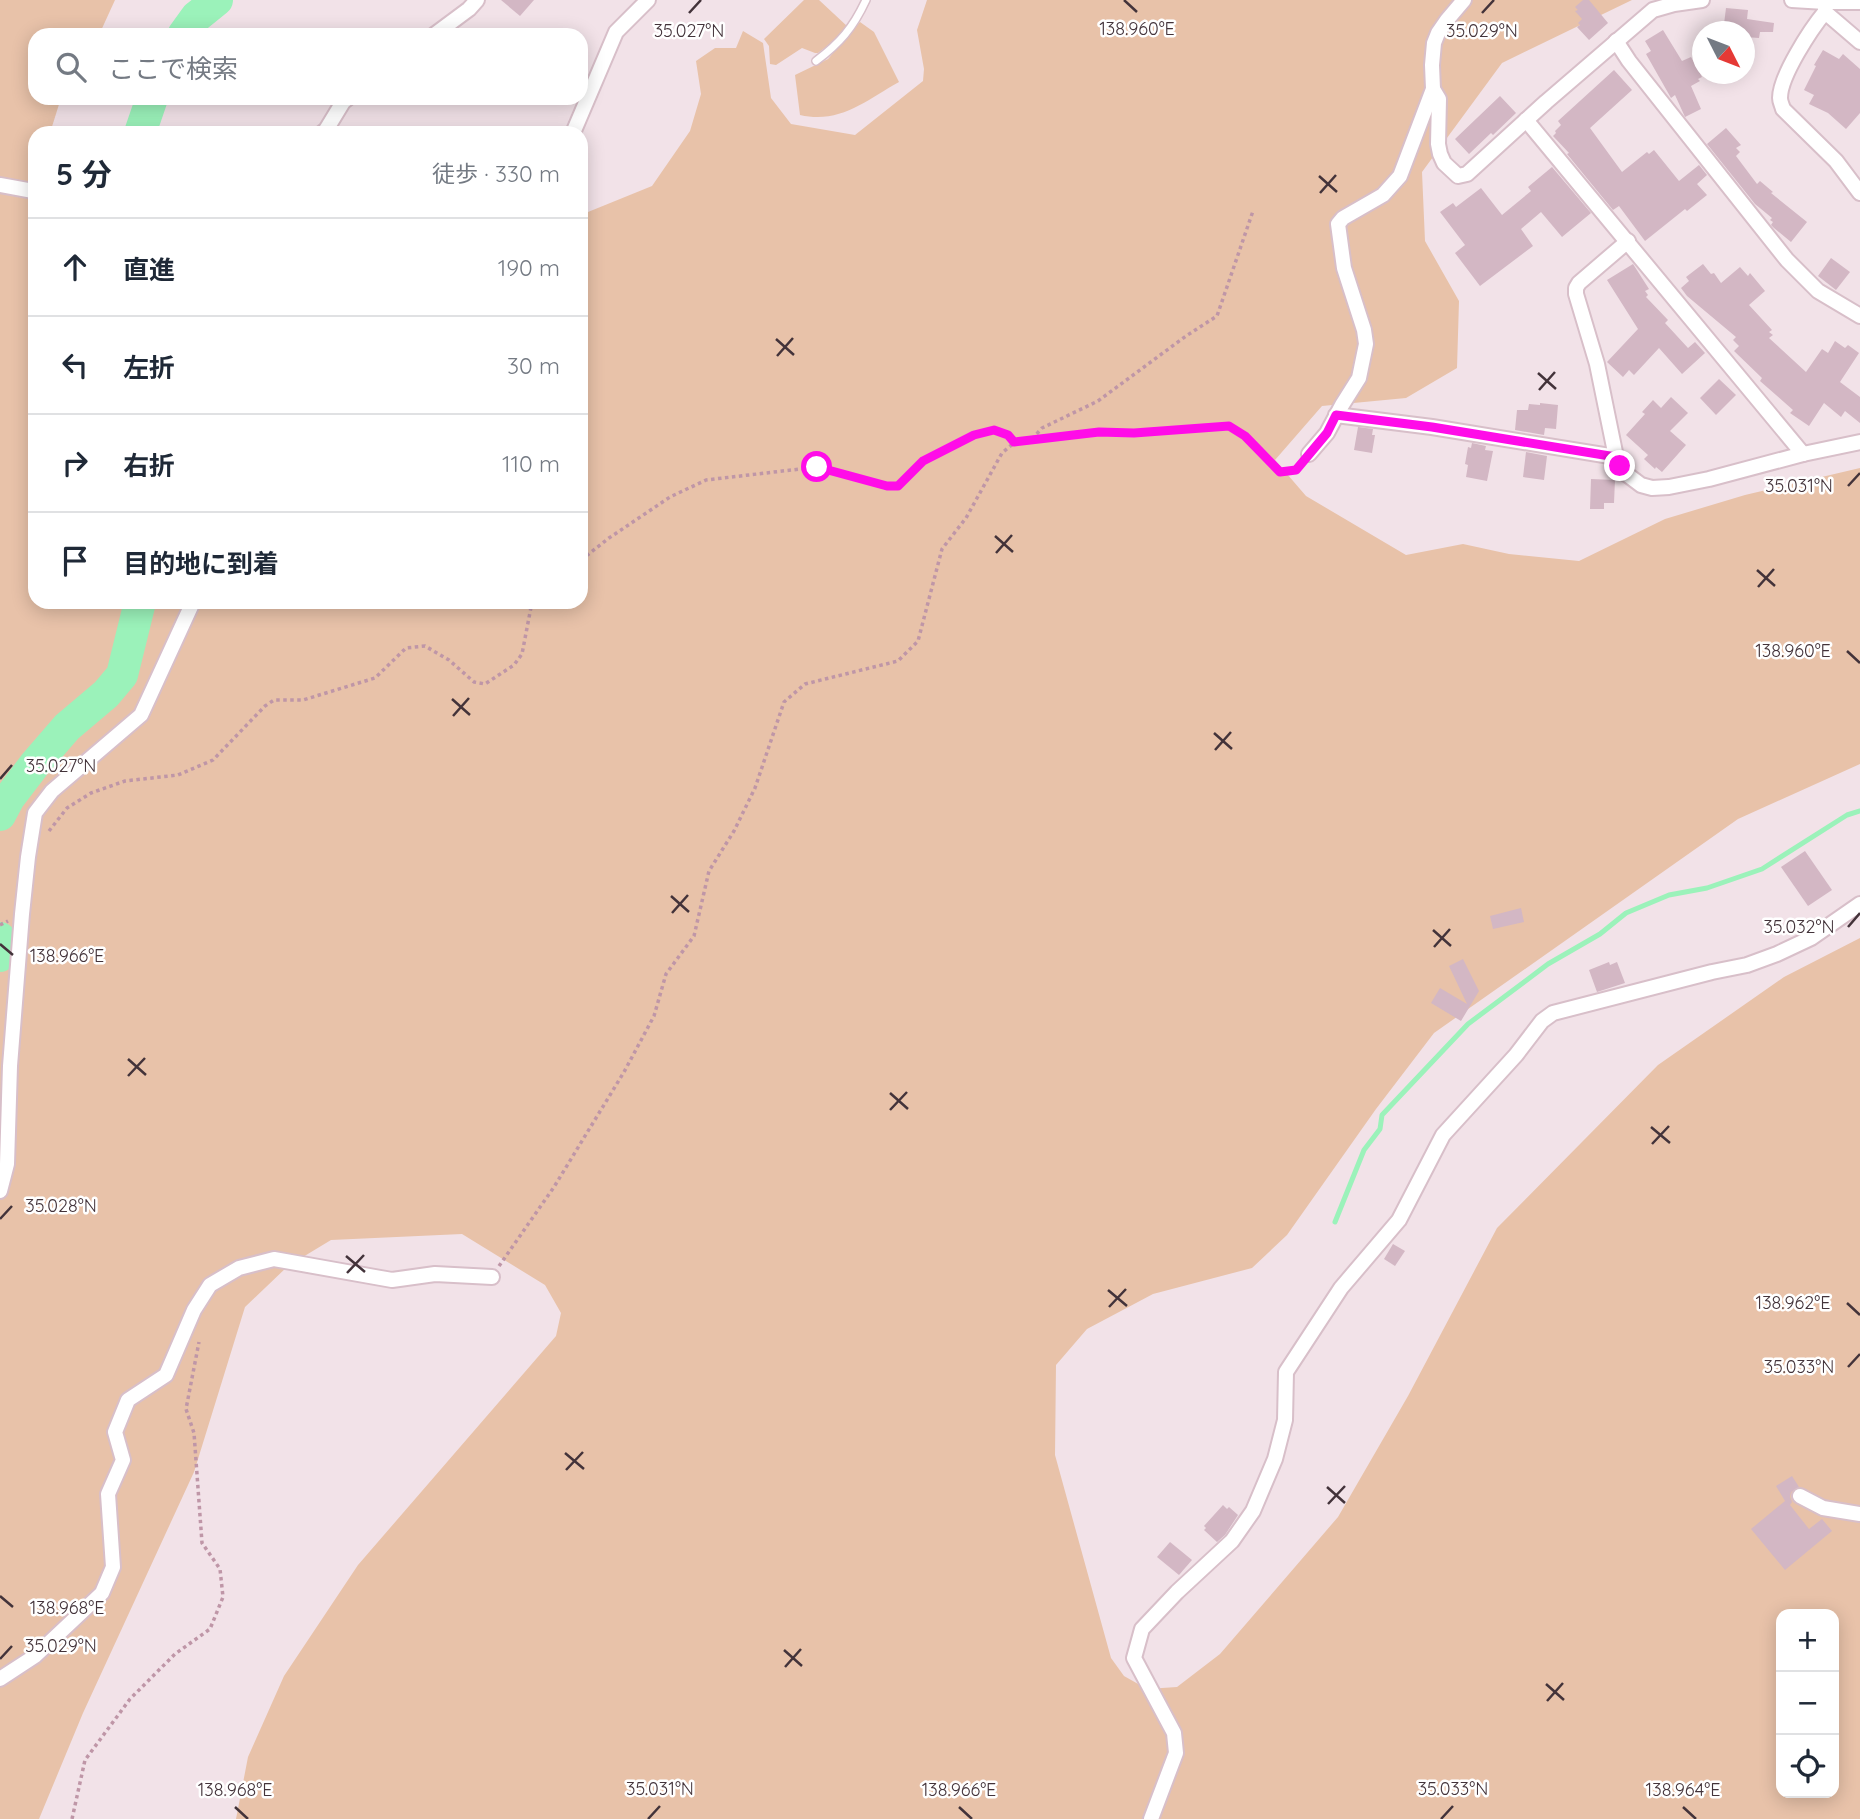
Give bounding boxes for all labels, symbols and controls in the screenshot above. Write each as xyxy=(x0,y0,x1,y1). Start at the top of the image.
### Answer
text: 138.960°E xyxy=(1099,17,1175,40)
text: 35.027°N xyxy=(654,19,724,42)
text: 35.029°N xyxy=(1446,19,1518,42)
north arrow xyxy=(1692,21,1755,84)
search box xyxy=(28,28,588,105)
icon: search xyxy=(52,48,90,86)
text: ここで検索 xyxy=(108,52,238,85)
text: 5 分 xyxy=(56,155,112,193)
text: 徒歩 · 330 m xyxy=(432,159,560,188)
icon: ahead xyxy=(56,248,94,286)
text: 直進 xyxy=(123,253,175,286)
text: 190 m xyxy=(498,253,560,282)
icon: left xyxy=(56,346,94,384)
text: 左折 xyxy=(123,351,175,384)
text: 30 m xyxy=(507,351,560,380)
icon: right xyxy=(56,444,94,482)
text: 右折 xyxy=(123,449,175,482)
text: 110 m xyxy=(502,449,560,478)
route end xyxy=(1604,450,1635,481)
route start xyxy=(801,451,832,482)
text: 35.031°N xyxy=(1765,474,1833,497)
icon: arrive xyxy=(56,542,94,580)
text: 目的地に到着 xyxy=(123,547,279,580)
text: 138.960°E xyxy=(1755,639,1831,662)
text: 35.027°N xyxy=(26,754,96,777)
text: 35.032°N xyxy=(1763,915,1835,938)
text: 138.966°E xyxy=(30,944,104,967)
text: 35.028°N xyxy=(25,1194,97,1217)
text: 138.962°E xyxy=(1756,1291,1830,1314)
text: 35.033°N xyxy=(1764,1355,1834,1378)
text: 138.968°E xyxy=(30,1596,104,1619)
map controls xyxy=(1776,1609,1839,1798)
button: + xyxy=(1776,1609,1839,1672)
text: 35.029°N xyxy=(25,1634,97,1657)
button: − xyxy=(1776,1672,1839,1735)
button: locate xyxy=(1776,1735,1839,1798)
text: 35.031°N xyxy=(626,1777,694,1800)
text: 35.033°N xyxy=(1418,1777,1488,1800)
text: 138.968°E xyxy=(198,1778,272,1801)
text: 138.966°E xyxy=(922,1778,996,1801)
text: 138.964°E xyxy=(1646,1778,1720,1801)

